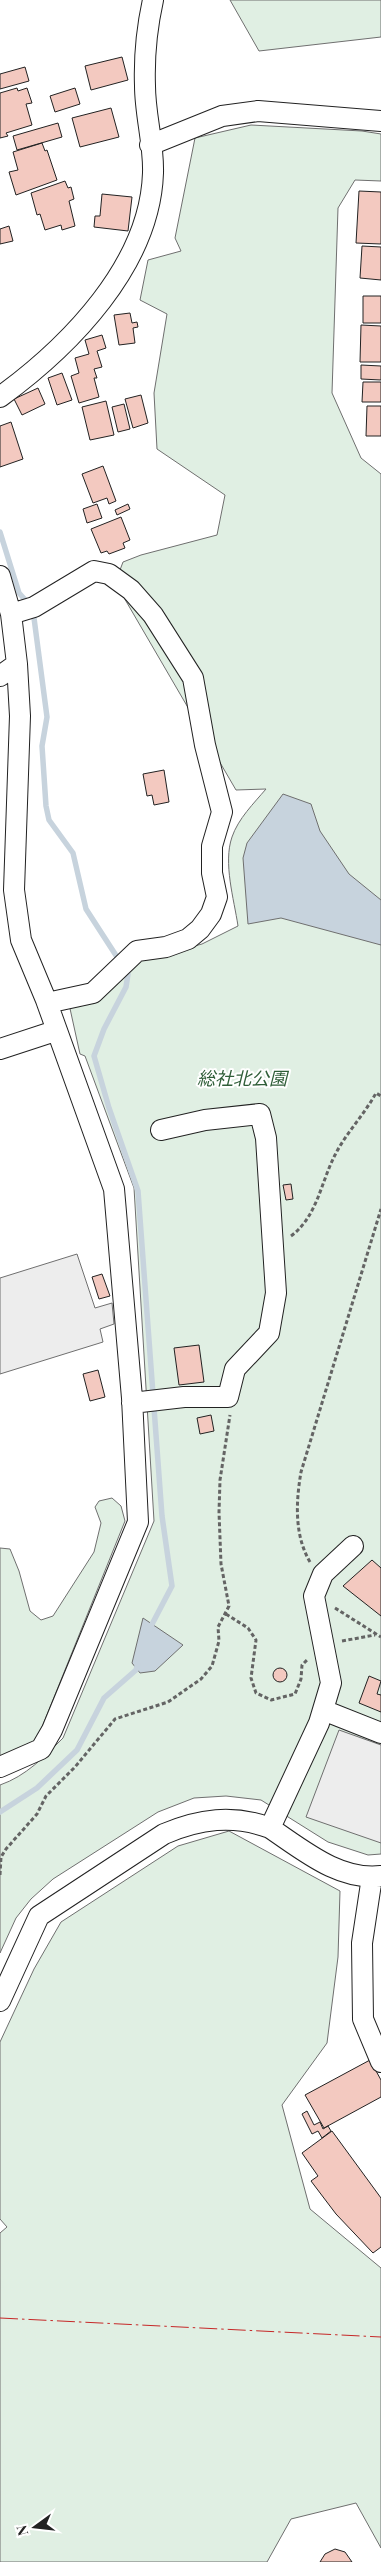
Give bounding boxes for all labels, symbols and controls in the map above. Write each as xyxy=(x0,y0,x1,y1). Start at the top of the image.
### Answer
park label: 総社北公園 xyxy=(197,1066,290,1090)
north arrow xyxy=(10,2502,60,2552)
text: N xyxy=(11,2523,32,2538)

